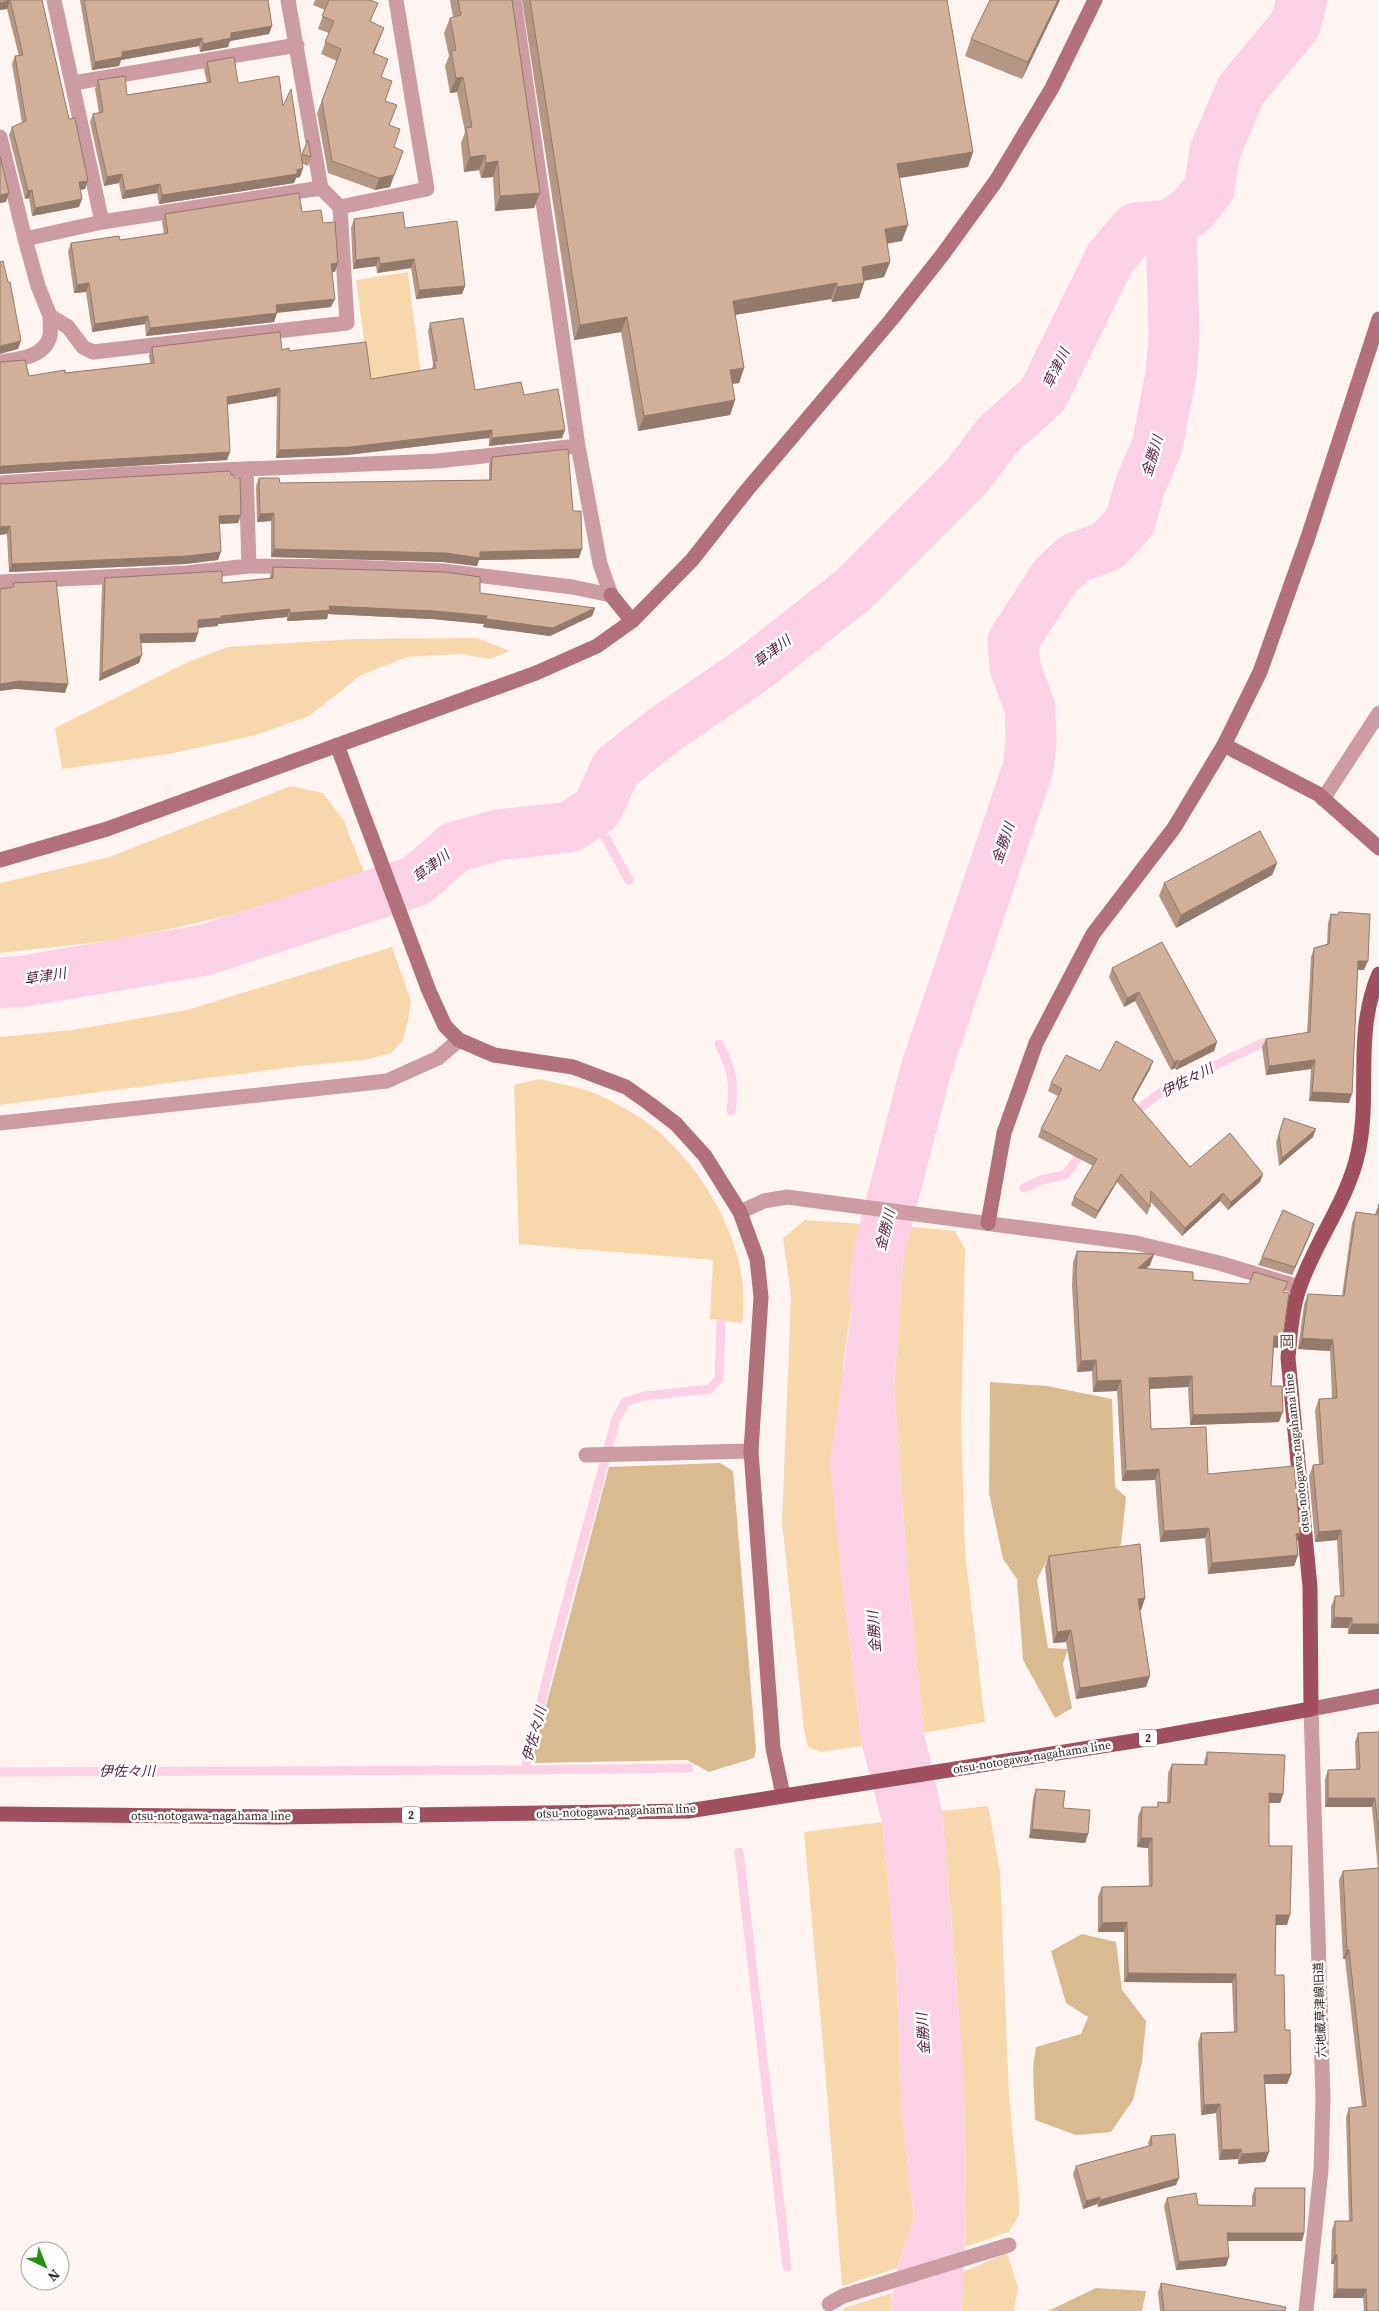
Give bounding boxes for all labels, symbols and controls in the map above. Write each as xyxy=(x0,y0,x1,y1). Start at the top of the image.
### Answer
water label: 草津川 xyxy=(1038,343,1075,391)
water label: 金勝川 xyxy=(1136,431,1168,479)
water label: 草津川 xyxy=(749,629,796,672)
water label: 金勝川 xyxy=(987,818,1020,866)
water label: 草津川 xyxy=(408,844,455,887)
water label: 草津川 xyxy=(23,963,69,989)
water label: 伊佐々川 xyxy=(1158,1057,1218,1102)
water label: 金勝川 xyxy=(870,1205,900,1253)
district label: 岡 xyxy=(1279,1331,1295,1352)
street label: otsu-notogawa-nagahama line xyxy=(1281,1373,1313,1533)
water label: 金勝川 xyxy=(862,1608,885,1654)
water label: 伊佐々川 xyxy=(517,1702,551,1764)
road number: 2 xyxy=(1139,1730,1157,1746)
street label: otsu-notogawa-nagahama line xyxy=(952,1737,1112,1777)
water label: 伊佐々川 xyxy=(99,1761,157,1781)
street label: otsu-notogawa-nagahama line xyxy=(536,1800,696,1822)
road number: 2 xyxy=(402,1806,420,1824)
street label: otsu-notogawa-nagahama line xyxy=(131,1808,291,1824)
street label: 六地蔵草津線旧道 xyxy=(1310,1962,1330,2058)
water label: 金勝川 xyxy=(911,2010,934,2056)
north arrow xyxy=(20,2241,70,2291)
text: N xyxy=(43,2265,64,2286)

